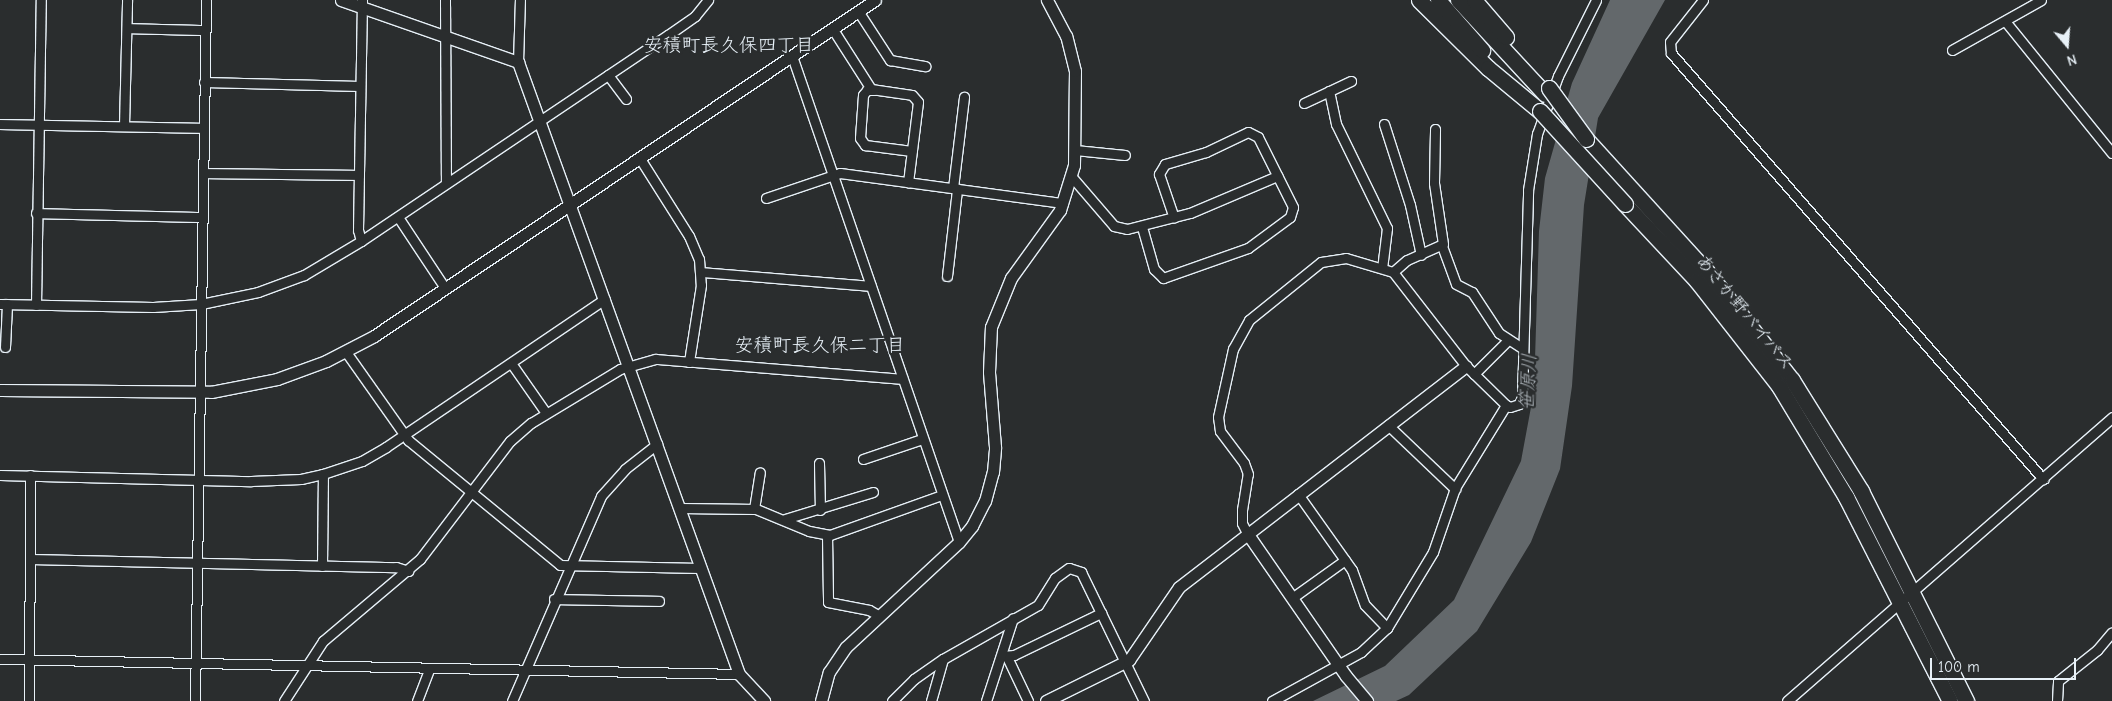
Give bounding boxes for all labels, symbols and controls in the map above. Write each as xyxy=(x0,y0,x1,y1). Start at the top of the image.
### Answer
north arrow xyxy=(2042,20,2092,70)
district label: 安積町長久保四丁目 xyxy=(644,35,814,57)
text: N xyxy=(2065,50,2079,69)
street label: あさか野バイパス xyxy=(1690,250,1798,376)
district label: 安積町長久保二丁目 xyxy=(735,335,905,357)
water label: 笹原川 xyxy=(1516,353,1542,411)
scale bar xyxy=(1932,648,2078,680)
text: 100 m xyxy=(1938,658,1980,676)

